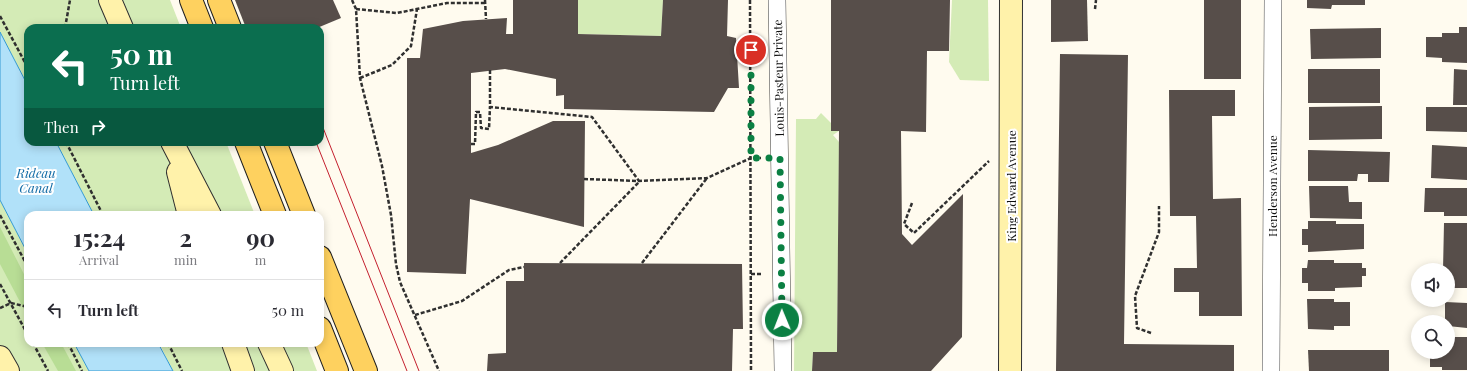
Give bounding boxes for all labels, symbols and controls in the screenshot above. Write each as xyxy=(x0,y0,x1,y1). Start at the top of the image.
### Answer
street label: Louis-Pasteur Private xyxy=(769,19,787,137)
pin xyxy=(734,33,768,67)
text: 50 m xyxy=(110,35,173,72)
icon: arrive xyxy=(740,39,762,61)
icon: left xyxy=(44,40,96,92)
text: Turn left xyxy=(110,71,180,95)
icon: right xyxy=(87,116,109,138)
text: Then xyxy=(44,117,79,137)
street label: King Edward Avenue xyxy=(1003,130,1019,242)
street label: Henderson Avenue xyxy=(1264,135,1280,237)
water label: Rideau Canal xyxy=(15,164,56,196)
text: 15:24 xyxy=(73,221,125,253)
text: 2 xyxy=(179,221,192,253)
text: 90 xyxy=(246,221,275,253)
text: Arrival xyxy=(79,251,119,268)
text: min xyxy=(174,251,197,268)
text: m xyxy=(255,251,266,268)
map controls xyxy=(1411,263,1455,359)
button: sound xyxy=(1411,263,1455,307)
icon: left xyxy=(44,299,66,321)
position arrow xyxy=(761,299,803,341)
text: Turn left xyxy=(78,300,139,320)
text: 50 m xyxy=(272,300,304,320)
button: search xyxy=(1411,315,1455,359)

